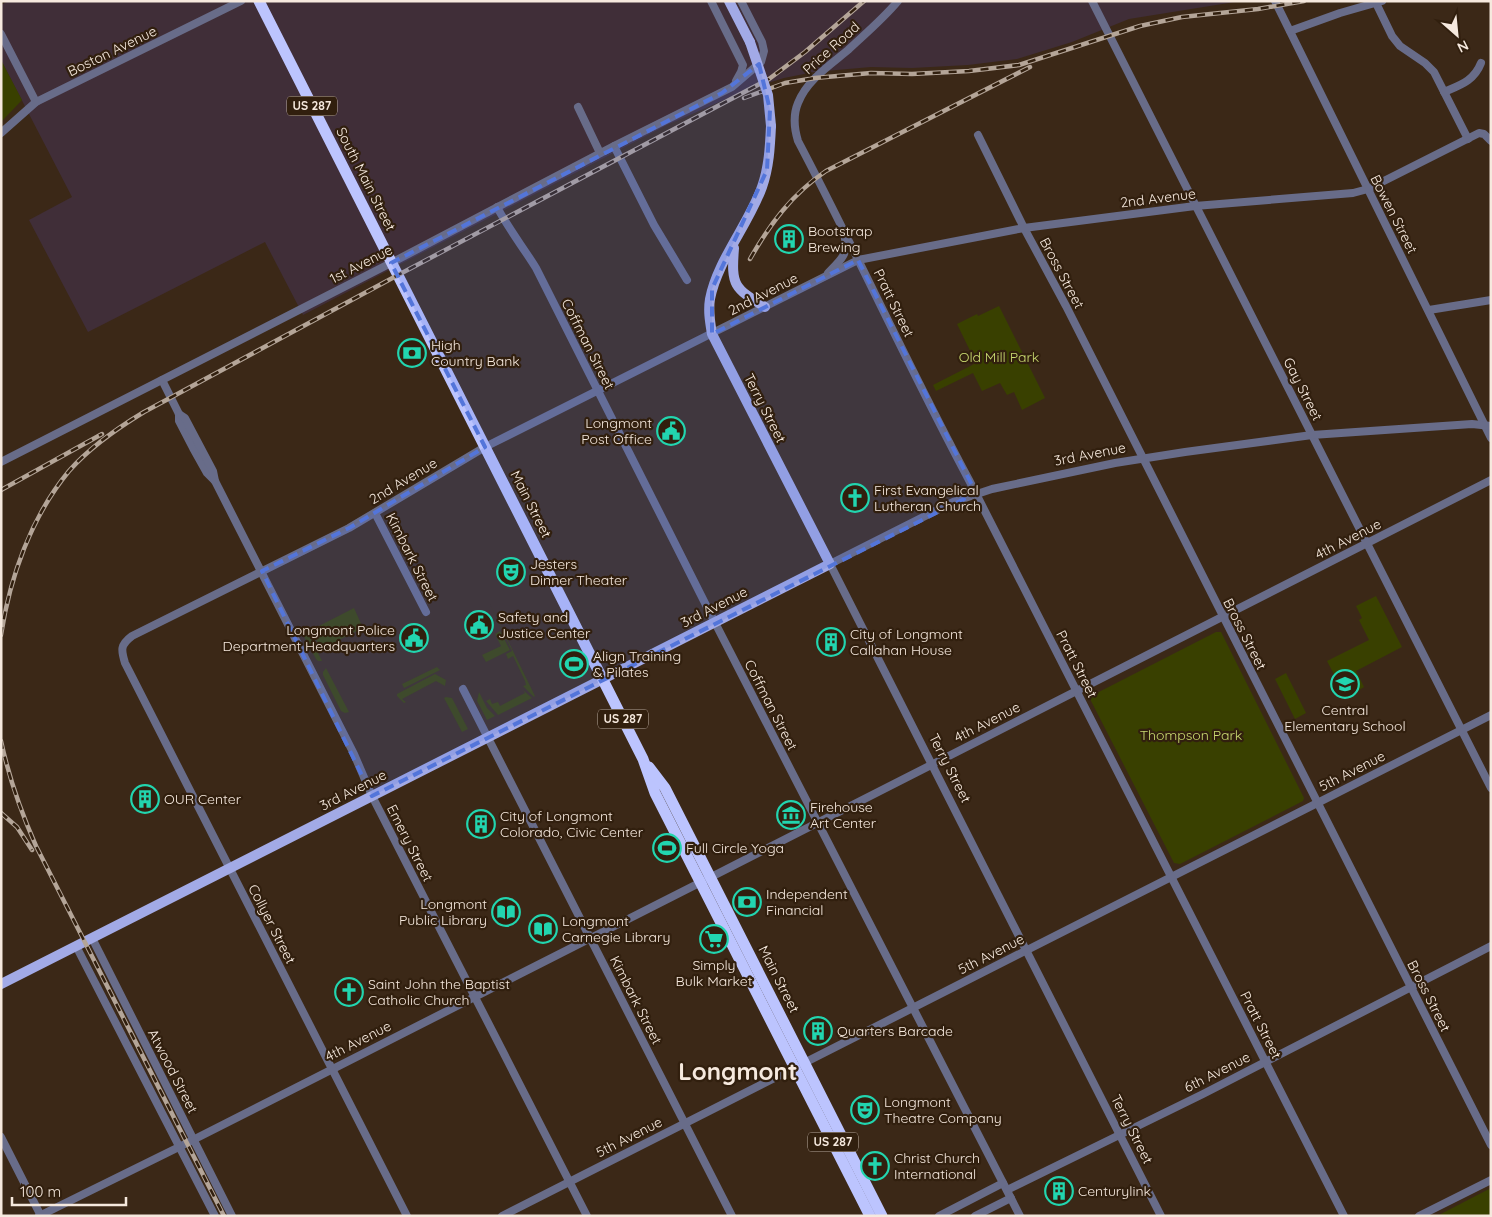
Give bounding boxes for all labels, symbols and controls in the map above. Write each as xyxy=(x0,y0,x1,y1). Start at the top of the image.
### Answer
north arrow xyxy=(1432,10,1482,60)
street label: Price Road xyxy=(799,18,863,78)
street label: Boston Avenue xyxy=(64,22,160,80)
text: N xyxy=(1454,36,1472,57)
road number: US 287 xyxy=(287,96,337,115)
street label: South Main Street xyxy=(332,124,400,234)
street label: Bowen Street xyxy=(1366,172,1422,257)
street label: 2nd Avenue xyxy=(1119,184,1197,212)
place label: Bootstrap Brewing xyxy=(808,222,873,256)
building icon: Bootstrap Brewing xyxy=(774,224,804,254)
street label: Bross Street xyxy=(1036,234,1088,312)
street label: 1st Avenue xyxy=(327,240,396,288)
street label: Pratt Street xyxy=(870,266,918,340)
street label: 2nd Avenue xyxy=(725,269,801,319)
street label: Coffman Street xyxy=(557,296,619,392)
place label: High Country Bank xyxy=(431,336,520,370)
bank icon: High Country Bank xyxy=(397,338,427,368)
park label: Old Mill Park xyxy=(959,348,1039,366)
street label: Gay Street xyxy=(1279,354,1327,424)
street label: Terry Street xyxy=(740,370,790,446)
place label: Longmont Post Office xyxy=(581,414,652,448)
public building icon: Longmont Post Office xyxy=(656,416,686,446)
street label: 3rd Avenue xyxy=(1053,438,1127,470)
street label: 2nd Avenue xyxy=(366,454,440,508)
street label: Main Street xyxy=(506,467,556,541)
place label: First Evangelical Lutheran Church xyxy=(874,481,981,515)
church icon: First Evangelical Lutheran Church xyxy=(840,483,870,513)
street label: Kimbark Street xyxy=(382,510,442,605)
street label: 4th Avenue xyxy=(1312,515,1384,563)
place label: Jesters Dinner Theater xyxy=(530,555,628,589)
theatre icon: Jesters Dinner Theater xyxy=(496,557,526,587)
street label: 3rd Avenue xyxy=(678,582,751,632)
street label: Bross Street xyxy=(1219,595,1271,673)
place label: Safety and Justice Center xyxy=(498,608,591,642)
public building icon: Safety and Justice Center xyxy=(464,610,494,640)
place label: Longmont Police Department Headquarters xyxy=(223,621,395,655)
public building icon: Longmont Police Department Headquarters xyxy=(399,623,429,653)
place label: City of Longmont Callahan House xyxy=(850,625,963,659)
building icon: City of Longmont Callahan House xyxy=(816,627,846,657)
street label: Pratt Street xyxy=(1052,627,1102,701)
place label: Align Training & Pilates xyxy=(593,647,681,681)
sports icon: Align Training & Pilates xyxy=(559,649,589,679)
street label: Coffman Street xyxy=(740,657,802,753)
school or university icon: Central Elementary School xyxy=(1330,669,1360,699)
street label: 4th Avenue xyxy=(951,698,1023,746)
place label: Central Elementary School xyxy=(1284,701,1406,735)
road number: US 287 xyxy=(598,710,648,729)
park label: Thompson Park xyxy=(1140,726,1242,744)
street label: Terry Street xyxy=(925,730,975,806)
street label: 5th Avenue xyxy=(1316,747,1388,795)
street label: 3rd Avenue xyxy=(317,765,390,815)
building icon: OUR Center xyxy=(130,784,160,814)
place label: OUR Center xyxy=(164,790,242,808)
place label: Firehouse Art Center xyxy=(810,798,877,832)
museum icon: Firehouse Art Center xyxy=(776,800,806,830)
street label: Emery Street xyxy=(383,801,437,885)
place label: City of Longmont Colorado, Civic Center xyxy=(500,807,644,841)
building icon: City of Longmont Colorado, Civic Center xyxy=(466,809,496,839)
sports icon: Full Circle Yoga xyxy=(652,833,682,863)
place label: Full Circle Yoga xyxy=(686,839,784,857)
street label: Collyer Street xyxy=(244,881,300,967)
place label: Independent Financial xyxy=(766,885,848,919)
bank icon: Independent Financial xyxy=(732,887,762,917)
place label: Longmont Public Library xyxy=(399,895,487,929)
library icon: Longmont Public Library xyxy=(491,897,521,927)
place label: Longmont Carnegie Library xyxy=(562,912,670,946)
library icon: Longmont Carnegie Library xyxy=(528,914,558,944)
supermarket icon: Simply Bulk Market xyxy=(699,924,729,954)
street label: 5th Avenue xyxy=(955,930,1027,978)
street label: Main Street xyxy=(754,942,804,1016)
street label: Kimbark Street xyxy=(606,953,666,1048)
place label: Simply Bulk Market xyxy=(676,956,753,990)
street label: Bross Street xyxy=(1403,957,1455,1035)
place label: Saint John the Baptist Catholic Church xyxy=(368,975,510,1009)
church icon: Saint John the Baptist Catholic Church xyxy=(334,977,364,1007)
street label: Pratt Street xyxy=(1236,988,1286,1062)
building icon: Quarters Barcade xyxy=(803,1016,833,1046)
street label: 4th Avenue xyxy=(322,1017,394,1065)
place label: Quarters Barcade xyxy=(837,1022,953,1040)
street label: Atwood Street xyxy=(144,1026,202,1116)
street label: 6th Avenue xyxy=(1181,1048,1253,1096)
district label: Longmont xyxy=(678,1056,798,1086)
street label: Terry Street xyxy=(1107,1091,1157,1167)
place label: Longmont Theatre Company xyxy=(884,1093,1002,1127)
theatre icon: Longmont Theatre Company xyxy=(850,1095,880,1125)
street label: 5th Avenue xyxy=(593,1113,665,1161)
road number: US 287 xyxy=(808,1132,858,1152)
place label: Christ Church International xyxy=(894,1149,980,1183)
church icon: Christ Church International xyxy=(860,1151,890,1181)
scale bar xyxy=(12,1174,126,1206)
building icon: Centurylink xyxy=(1044,1176,1074,1206)
text: 100 m xyxy=(20,1182,61,1201)
place label: Centurylink xyxy=(1078,1182,1151,1200)

